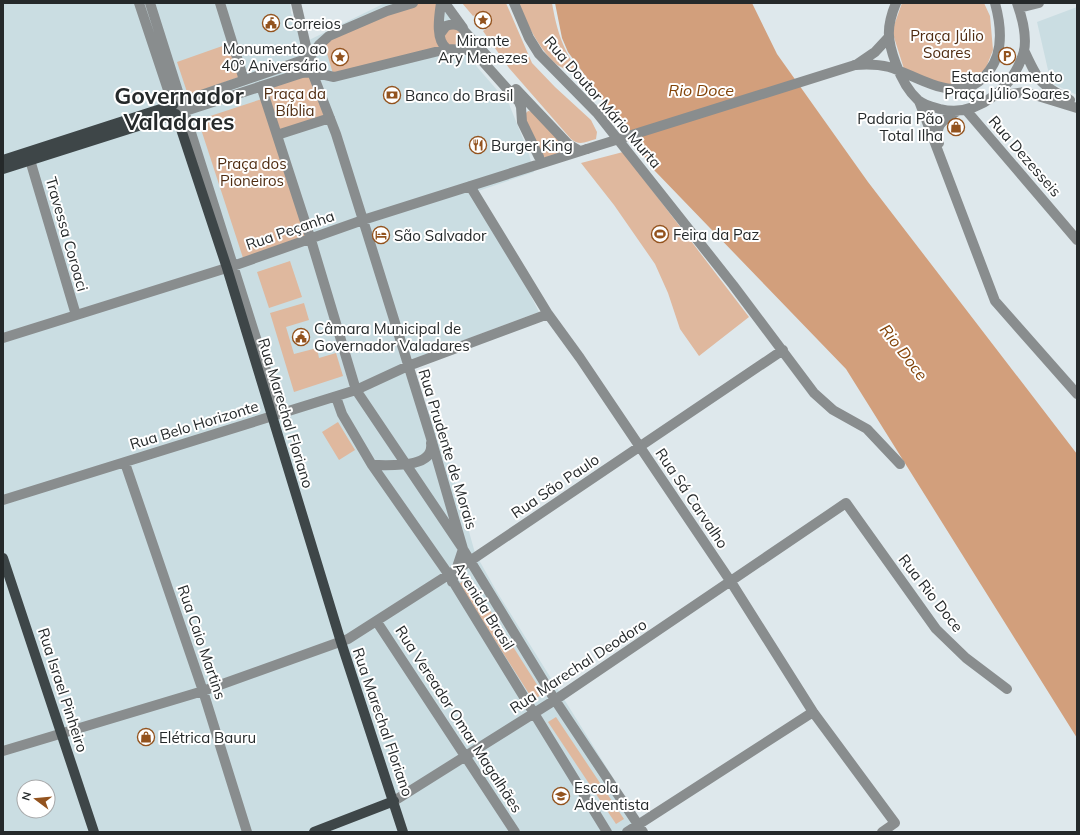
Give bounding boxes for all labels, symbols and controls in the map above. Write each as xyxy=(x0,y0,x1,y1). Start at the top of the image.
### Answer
place icon: Mirante Ary Menezes xyxy=(473,10,493,30)
public building icon: Correios xyxy=(261,13,281,33)
place label: Correios xyxy=(284,14,341,33)
park label: Praça Júlio Soares xyxy=(910,26,984,62)
place label: Mirante Ary Menezes xyxy=(438,31,528,67)
street label: Rua Doutor Mário Murta xyxy=(541,32,665,172)
place label: Monumento ao 40º Aniversário xyxy=(221,39,327,75)
parking icon: Estacionamento Praça Júlio Soares xyxy=(997,46,1017,66)
place icon: Monumento ao 40º Aniversário xyxy=(330,47,350,67)
place label: Estacionamento Praça Júlio Soares xyxy=(944,67,1070,103)
water label: Rio Doce xyxy=(668,80,734,100)
district label: Governador Valadares xyxy=(114,81,244,136)
park label: Praça da Bíblia xyxy=(264,84,326,120)
bank icon: Banco do Brasil xyxy=(382,85,402,105)
place label: Banco do Brasil xyxy=(405,86,513,105)
place label: Padaria Pão Total Ilha xyxy=(857,109,943,145)
street label: Rua Dezesseis xyxy=(985,112,1065,200)
shop icon: Padaria Pão Total Ilha xyxy=(946,117,966,137)
restaurant icon: Burger King xyxy=(468,135,488,155)
place label: Burger King xyxy=(491,136,573,155)
park label: Praça dos Pioneiros xyxy=(217,154,287,190)
street label: Travessa Coroaci xyxy=(42,175,92,293)
street label: Rua Peçanha xyxy=(243,206,337,254)
sports icon: Feira da Paz xyxy=(650,224,670,244)
hotel icon: São Salvador xyxy=(371,225,391,245)
place label: Feira da Paz xyxy=(673,225,759,244)
place label: São Salvador xyxy=(394,226,487,245)
place label: Câmara Municipal de Governador Valadares xyxy=(314,319,470,355)
water label: Rio Doce xyxy=(876,320,932,384)
public building icon: Câmara Municipal de Governador Valadares xyxy=(291,327,311,347)
street label: Rua Marechal Floriano xyxy=(254,336,318,490)
street label: Rua Prudente de Morais xyxy=(415,366,481,532)
street label: Rua Belo Horizonte xyxy=(127,396,261,454)
street label: Rua Sá Carvalho xyxy=(651,444,733,552)
street label: Rua São Paulo xyxy=(507,450,603,522)
street label: Rua Rio Doce xyxy=(895,550,967,636)
street label: Avenida Brasil xyxy=(449,559,519,653)
street label: Rua Caio Martins xyxy=(174,582,230,702)
street label: Rua Marechal Deodoro xyxy=(506,615,650,717)
street label: Rua Vereador Omar Magalhães xyxy=(391,622,527,816)
street label: Rua Israel Pinheiro xyxy=(34,625,92,755)
street label: Rua Marechal Floriano xyxy=(349,645,417,799)
shop icon: Elétrica Bauru xyxy=(136,727,156,747)
place label: Elétrica Bauru xyxy=(159,728,256,747)
place label: Escola Adventista xyxy=(574,778,649,814)
north arrow xyxy=(16,779,56,819)
school or university icon: Escola Adventista xyxy=(551,786,571,806)
text: N xyxy=(19,790,34,802)

